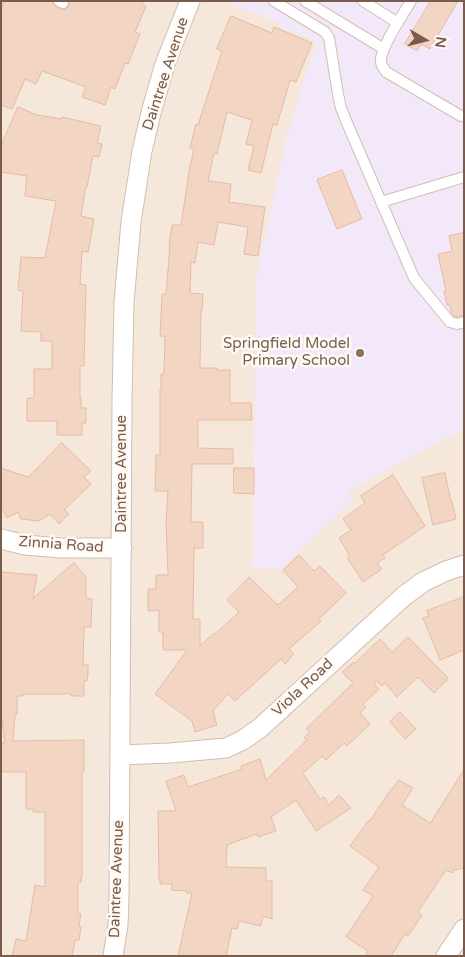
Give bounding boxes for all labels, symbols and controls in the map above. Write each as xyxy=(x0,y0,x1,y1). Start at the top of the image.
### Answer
street label: Daintree Avenue xyxy=(139,15,193,133)
north arrow xyxy=(400,15,450,65)
text: N xyxy=(431,35,450,49)
place label: Springfield Model Primary School xyxy=(223,335,350,370)
marker: Springfield Model Primary School xyxy=(354,347,366,359)
street label: Daintree Avenue xyxy=(113,415,131,533)
street label: Zinnia Road xyxy=(18,533,104,557)
street label: Viola Road xyxy=(269,655,337,721)
street label: Daintree Avenue xyxy=(106,820,128,938)

